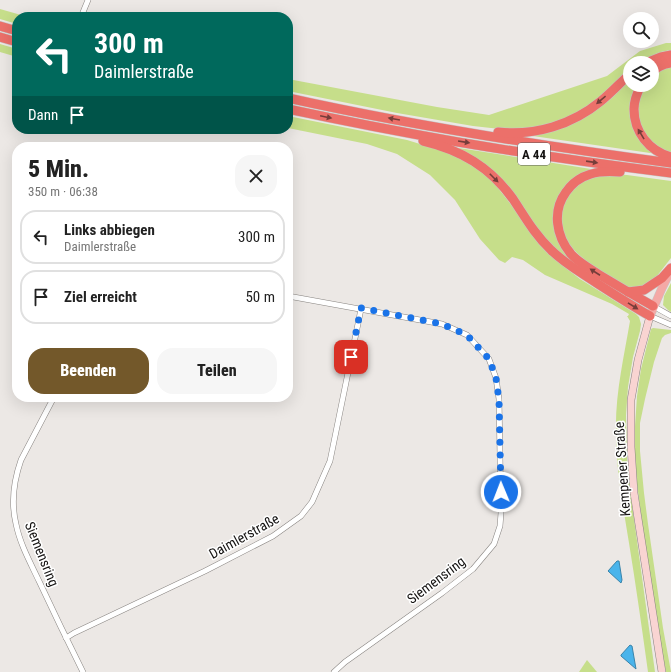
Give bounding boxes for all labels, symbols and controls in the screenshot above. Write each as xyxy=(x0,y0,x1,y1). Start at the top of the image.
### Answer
map controls xyxy=(623,12,659,92)
button: search xyxy=(623,12,659,48)
text: 300 m xyxy=(94,27,164,60)
icon: left xyxy=(28,28,80,80)
button: layers xyxy=(623,56,659,92)
text: Daimlerstraße xyxy=(94,61,194,82)
one-way arrow xyxy=(596,96,606,105)
icon: arrive xyxy=(66,104,88,126)
text: Dann xyxy=(28,106,58,124)
one-way arrow xyxy=(320,114,332,120)
one-way arrow xyxy=(388,116,401,122)
one-way arrow xyxy=(638,128,645,140)
one-way arrow xyxy=(458,140,470,146)
road number: A 44 xyxy=(518,143,550,165)
text: 5 Min. xyxy=(28,155,89,183)
button: close xyxy=(235,155,277,197)
one-way arrow xyxy=(586,159,598,165)
one-way arrow xyxy=(489,173,499,183)
text: 350 m · 06:38 xyxy=(28,184,98,199)
text: Links abbiegen xyxy=(64,221,155,239)
icon: left xyxy=(30,226,52,248)
text: 300 m xyxy=(238,228,275,246)
text: Daimlerstraße xyxy=(64,239,136,254)
one-way arrow xyxy=(590,268,600,276)
icon: arrive xyxy=(30,286,52,308)
text: Ziel erreicht xyxy=(64,288,137,306)
text: 50 m xyxy=(245,288,275,306)
one-way arrow xyxy=(628,302,638,310)
pin xyxy=(334,340,368,374)
icon: arrive xyxy=(340,346,362,368)
button: Beenden xyxy=(28,348,149,394)
button: Teilen xyxy=(157,348,277,394)
street label: Kempener Straße xyxy=(611,421,633,517)
position arrow xyxy=(480,471,522,513)
street label: Daimlerstraße xyxy=(206,510,282,562)
street label: Siemensring xyxy=(22,519,62,589)
street label: Siemensring xyxy=(404,553,468,607)

